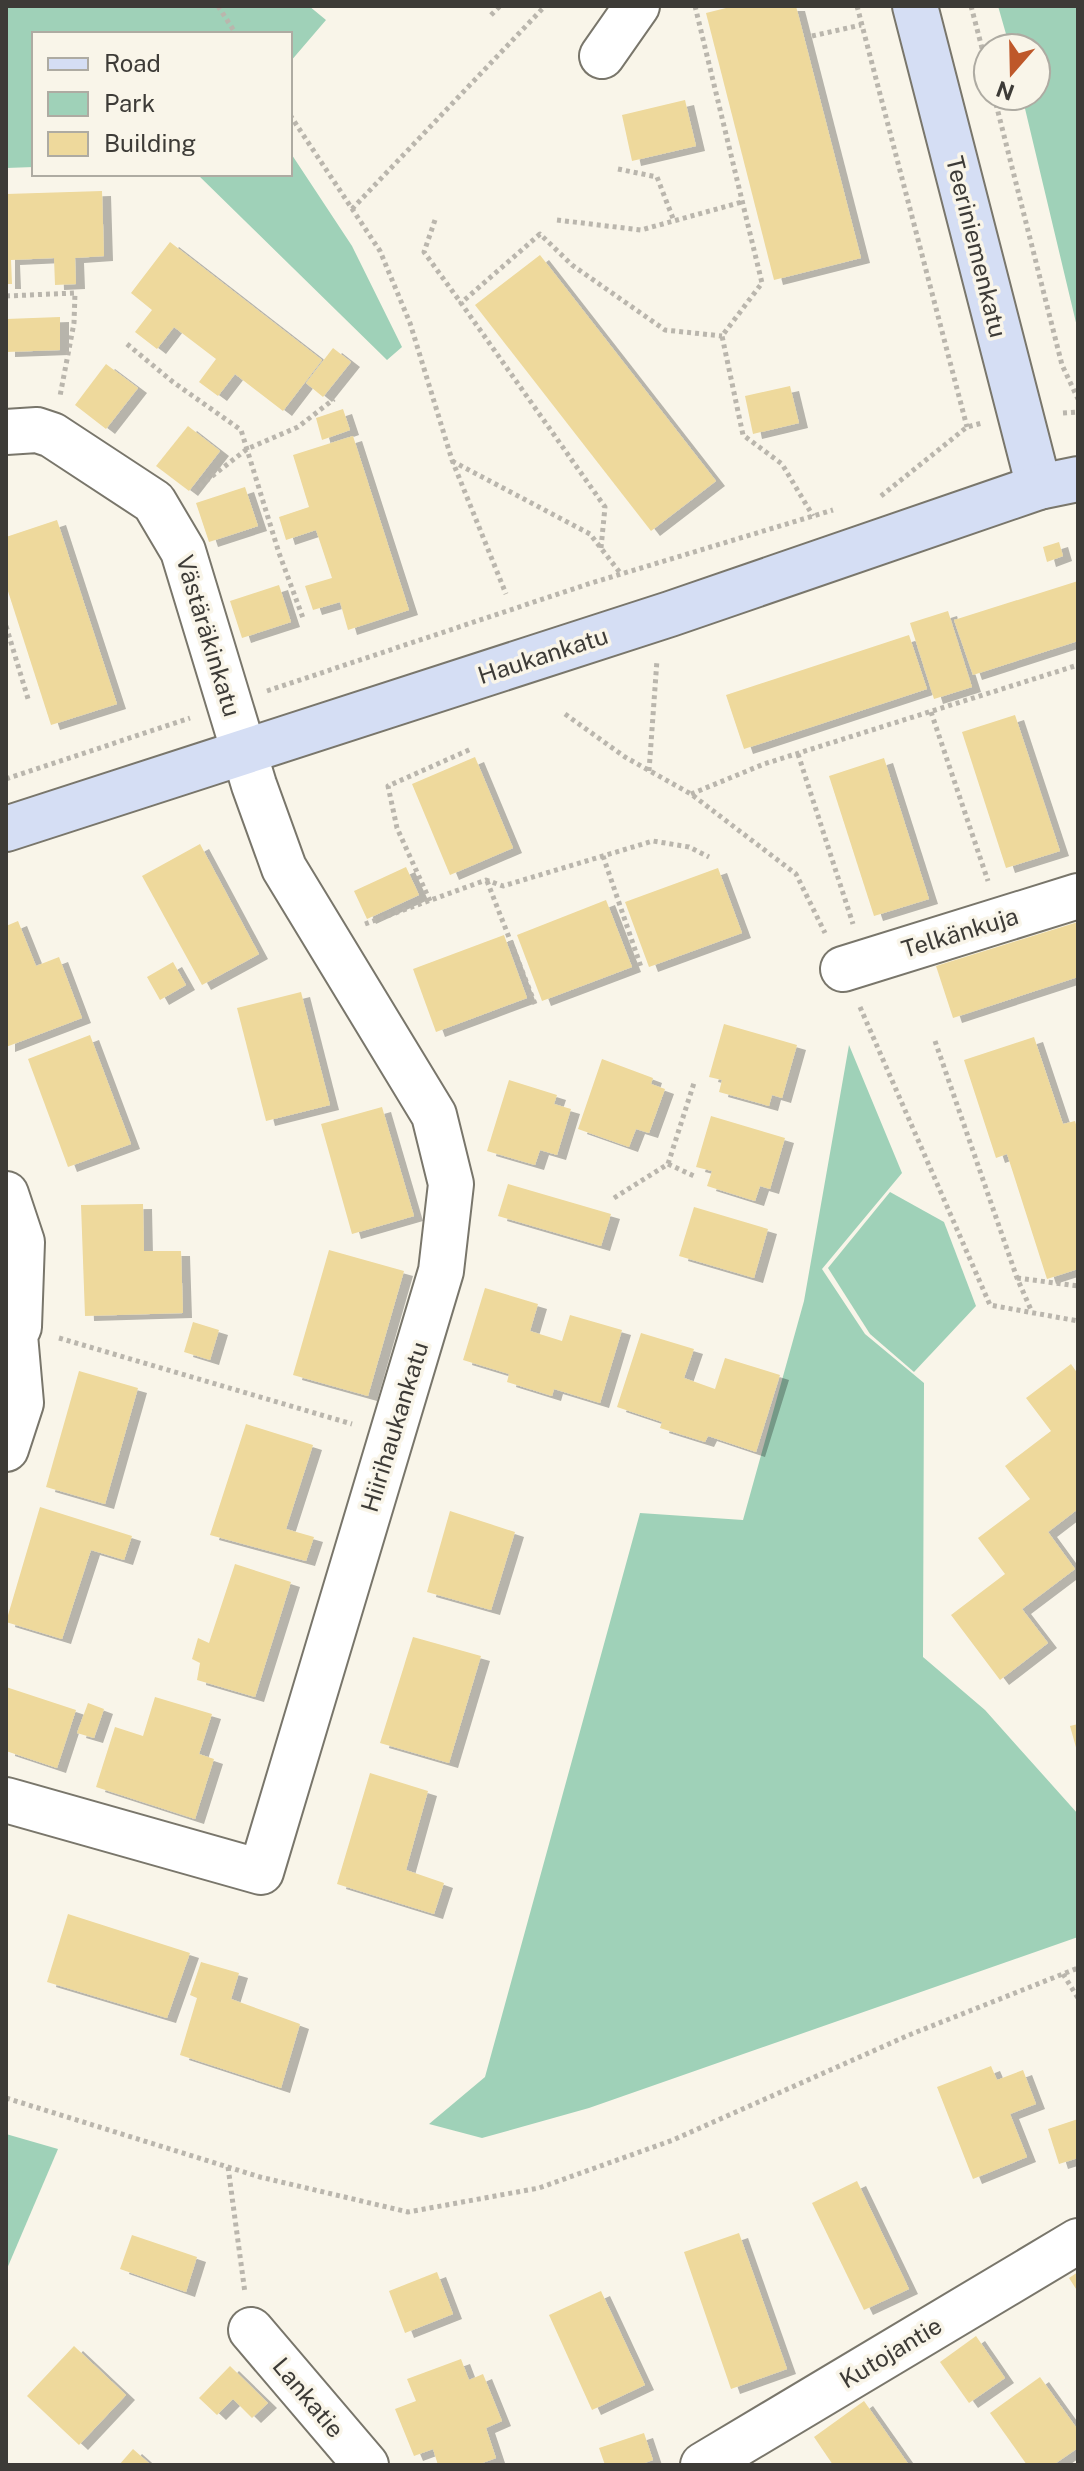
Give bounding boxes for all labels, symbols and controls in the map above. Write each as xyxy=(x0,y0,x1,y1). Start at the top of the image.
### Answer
legend xyxy=(32,32,292,176)
north arrow xyxy=(972,32,1052,112)
text: Road xyxy=(104,49,161,77)
text: N xyxy=(993,76,1018,106)
text: Park xyxy=(104,89,155,117)
text: Building xyxy=(104,129,196,157)
street label: Teeriniemenkatu xyxy=(941,153,1013,340)
street label: Västäräkinkatu xyxy=(171,552,247,720)
street label: Haukankatu xyxy=(474,621,611,689)
street label: Telkänkuja xyxy=(898,901,1021,963)
street label: Hiirihaukankatu xyxy=(355,1338,433,1515)
street label: Kutojantie xyxy=(834,2311,947,2393)
street label: Lankatie xyxy=(267,2352,350,2443)

